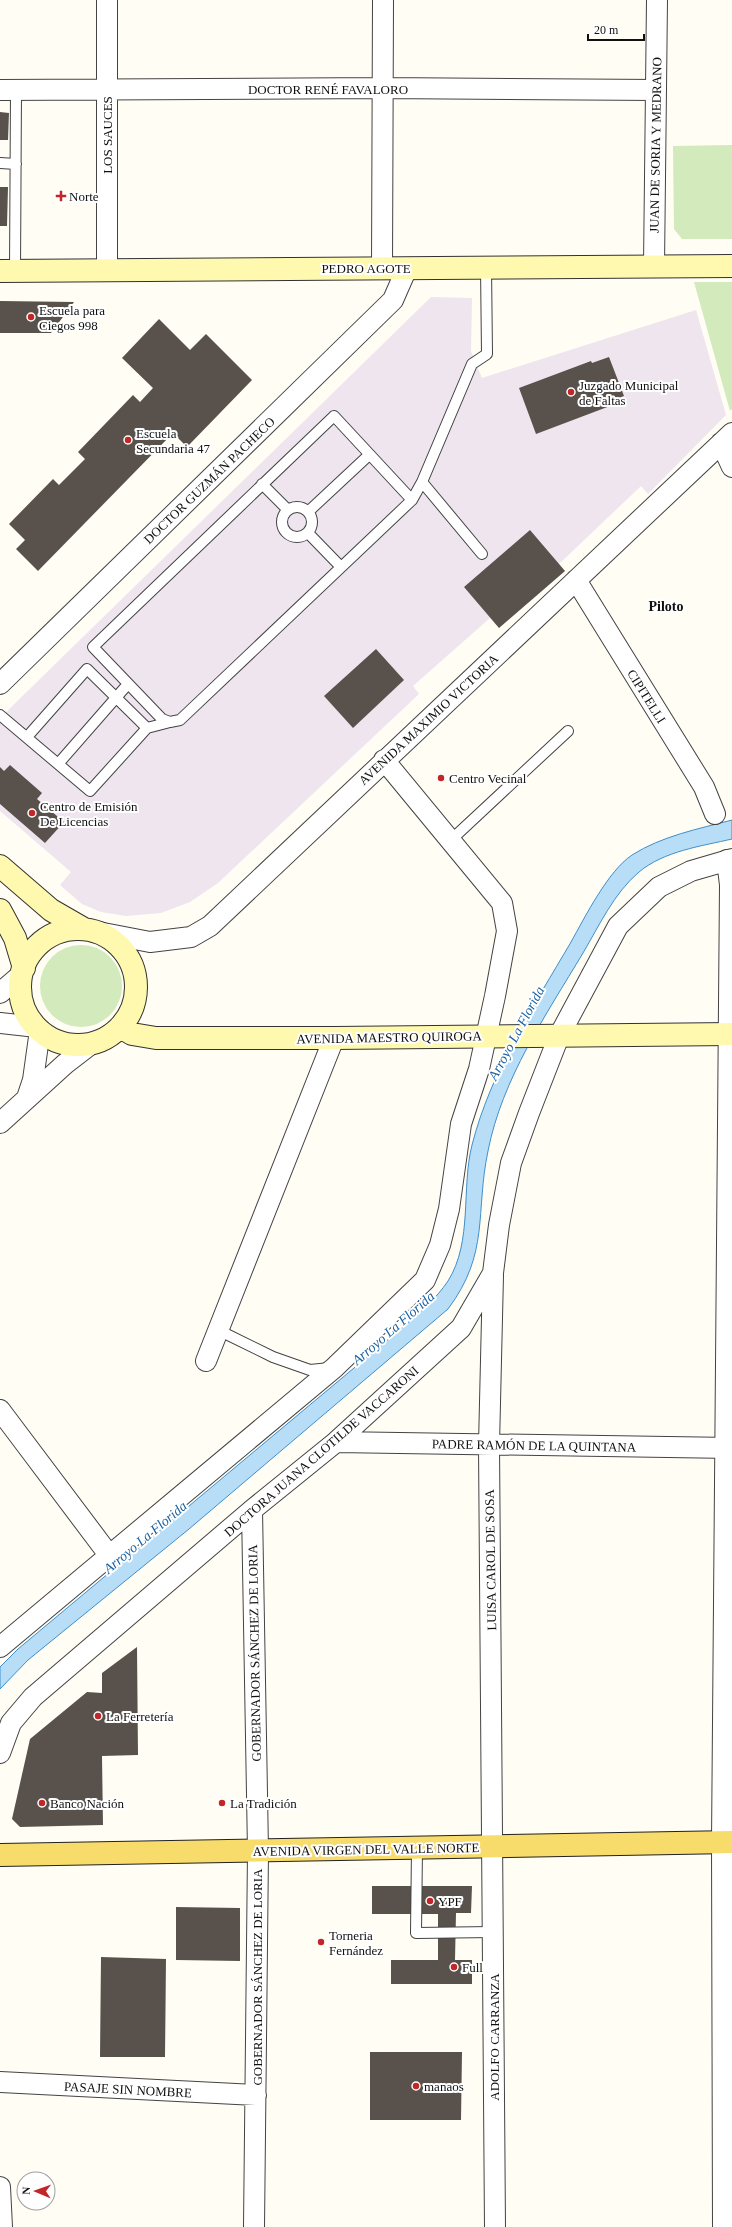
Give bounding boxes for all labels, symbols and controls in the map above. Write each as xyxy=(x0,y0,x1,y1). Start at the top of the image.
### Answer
scale bar xyxy=(588,16,644,42)
text: 20 m xyxy=(594,23,619,37)
street label: JUAN DE SORIA Y MEDRANO xyxy=(646,57,665,233)
street label: DOCTOR RENÉ FAVALORO xyxy=(248,82,408,97)
street label: LOS SAUCES xyxy=(100,96,115,174)
place label: Norte xyxy=(69,189,99,204)
marker: Norte xyxy=(56,191,66,201)
street label: PEDRO AGOTE xyxy=(321,261,411,276)
place label: Escuela para Ciegos 998 xyxy=(39,303,105,333)
marker: Escuela para Ciegos 998 xyxy=(26,312,36,322)
place label: Juzgado Municipal de Faltas xyxy=(579,378,679,408)
marker: Juzgado Municipal de Faltas xyxy=(566,387,576,397)
street label: DOCTOR GUZMÁN PACHECO xyxy=(141,414,278,547)
place label: Escuela Secundaria 47 xyxy=(136,426,211,456)
marker: Escuela Secundaria 47 xyxy=(123,435,133,445)
district label: Piloto xyxy=(649,599,684,614)
street label: AVENIDA MAXIMIO VICTORIA xyxy=(356,650,502,788)
street label: CIPITELLI xyxy=(624,667,669,726)
place label: Centro Vecinal xyxy=(449,771,527,786)
marker: Centro Vecinal xyxy=(436,773,446,783)
place label: Centro de Emisión De Licencias xyxy=(40,799,138,829)
marker: Centro de Emisión De Licencias xyxy=(27,808,37,818)
water label: Arroyo La Florida xyxy=(485,984,547,1083)
street label: AVENIDA MAESTRO QUIROGA xyxy=(296,1028,482,1047)
water label: Arroyo La Florida xyxy=(349,1289,437,1369)
street label: DOCTORA JUANA CLOTILDE VACCARONI xyxy=(221,1363,422,1540)
street label: PADRE RAMÓN DE LA QUINTANA xyxy=(432,1436,637,1455)
street label: LUISA CAROL DE SOSA xyxy=(482,1489,499,1631)
water label: Arroyo La Florida xyxy=(100,1498,190,1577)
street label: GOBERNADOR SÁNCHEZ DE LORIA xyxy=(245,1544,264,1762)
place label: La Ferretería xyxy=(106,1709,174,1724)
marker: La Ferretería xyxy=(93,1711,103,1721)
place label: Banco Nación xyxy=(50,1796,125,1811)
place label: La Tradición xyxy=(230,1796,297,1811)
marker: Banco Nación xyxy=(37,1798,47,1808)
marker: La Tradición xyxy=(217,1798,227,1808)
street label: AVENIDA VIRGEN DEL VALLE NORTE xyxy=(253,1840,480,1859)
street label: GOBERNADOR SÁNCHEZ DE LORIA xyxy=(250,1868,265,2086)
place label: YPF xyxy=(438,1894,462,1909)
marker: YPF xyxy=(425,1896,435,1906)
place label: Torneria Fernández xyxy=(329,1928,383,1958)
marker: Torneria Fernández xyxy=(316,1937,326,1947)
place label: Full xyxy=(462,1960,483,1975)
marker: Full xyxy=(449,1962,459,1972)
street label: ADOLFO CARRANZA xyxy=(487,1973,502,2101)
street label: PASAJE SIN NOMBRE xyxy=(64,2079,192,2100)
place label: manaos xyxy=(424,2079,464,2094)
marker: manaos xyxy=(411,2081,421,2091)
north arrow xyxy=(16,2171,56,2211)
text: N xyxy=(20,2186,32,2195)

